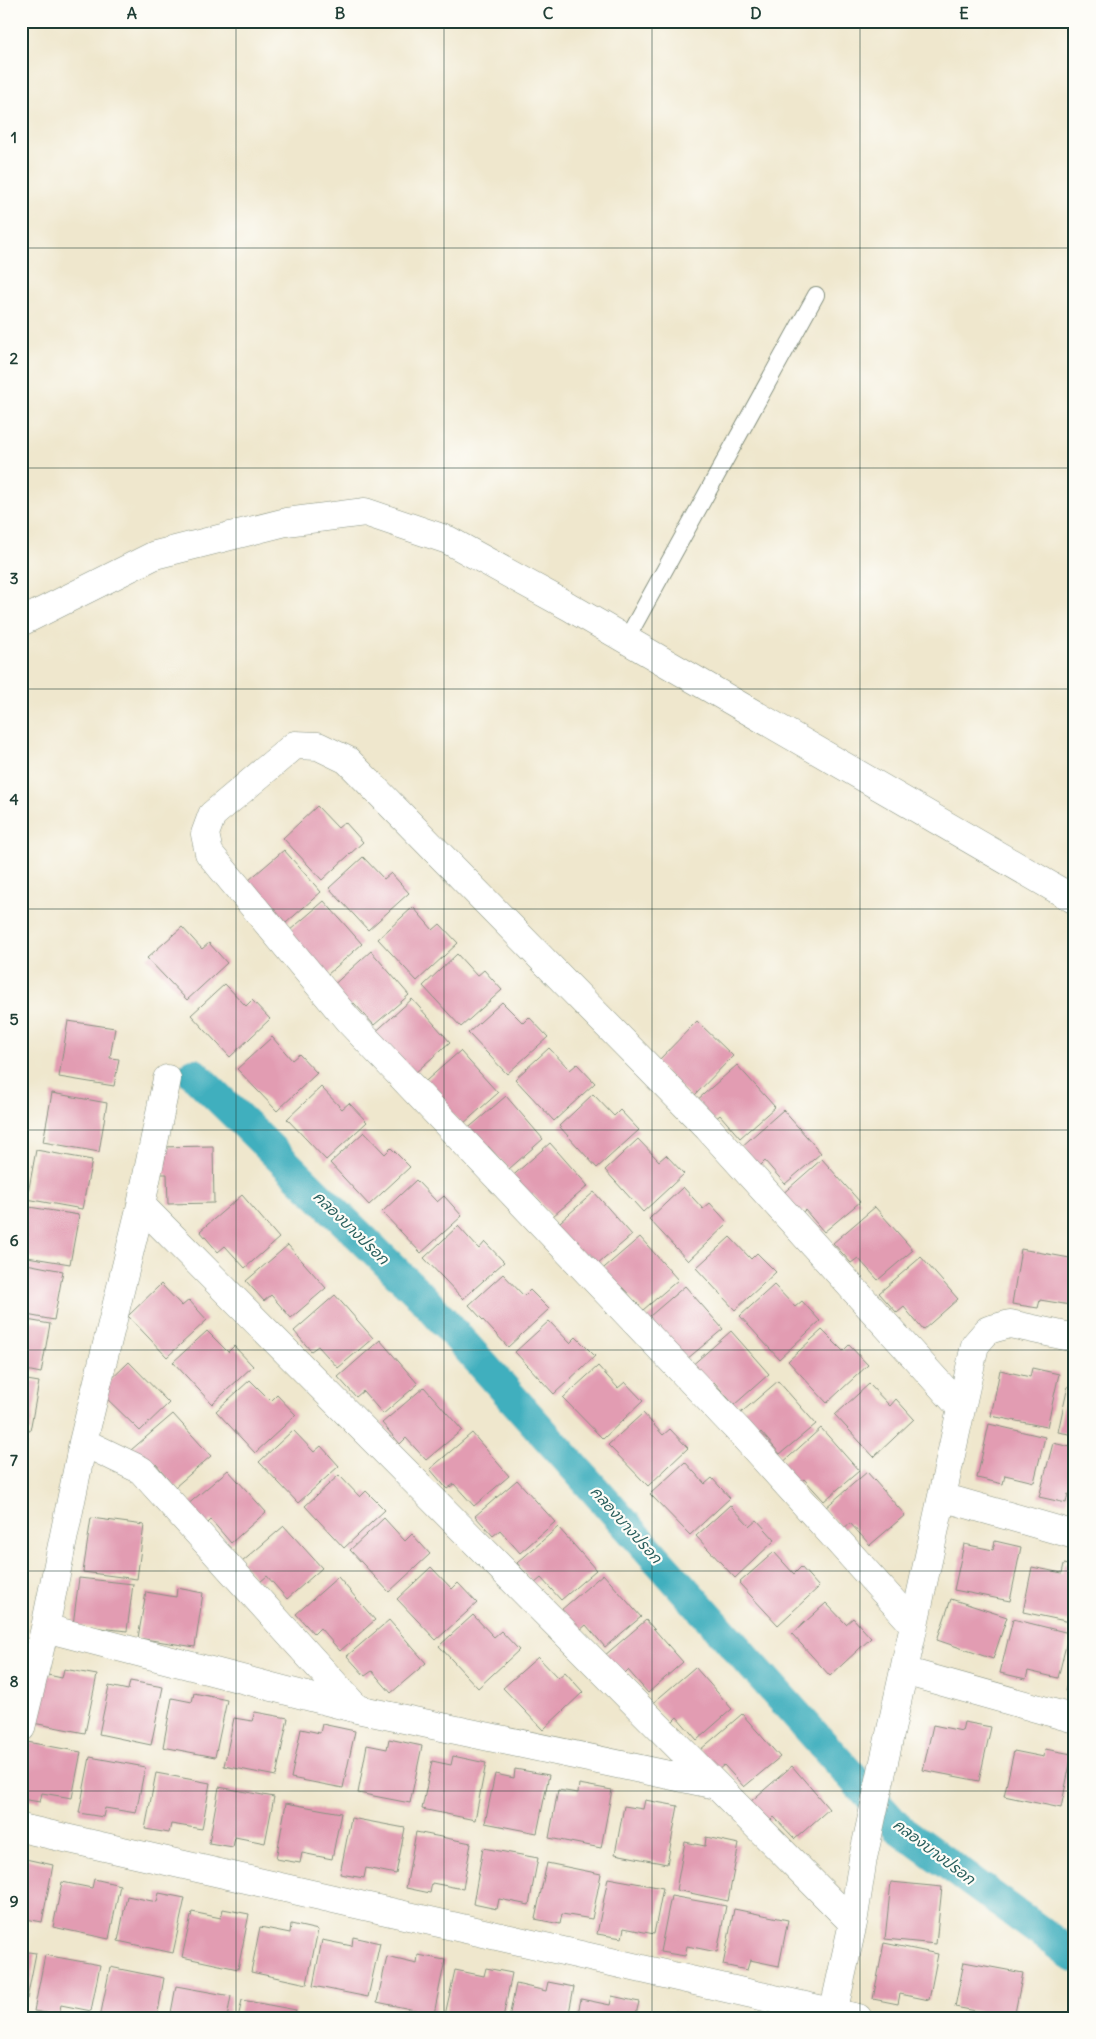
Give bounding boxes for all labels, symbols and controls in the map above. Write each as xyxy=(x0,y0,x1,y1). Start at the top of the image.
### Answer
text: A xyxy=(127,3,137,23)
text: B xyxy=(335,3,346,23)
text: C xyxy=(543,3,554,23)
text: D xyxy=(750,3,762,23)
text: E xyxy=(959,3,969,23)
text: 1 xyxy=(11,127,17,147)
text: 2 xyxy=(10,348,19,368)
text: 3 xyxy=(9,568,19,588)
text: 4 xyxy=(9,789,19,809)
text: 5 xyxy=(9,1009,19,1029)
water label: คลองบางปรอก xyxy=(310,1187,394,1269)
text: 6 xyxy=(9,1230,19,1250)
text: 7 xyxy=(10,1450,18,1470)
water label: คลองบางปรอก xyxy=(587,1482,667,1568)
text: 8 xyxy=(9,1671,19,1691)
water label: คลองบางปรอก xyxy=(890,1815,980,1889)
text: 9 xyxy=(9,1891,19,1911)

